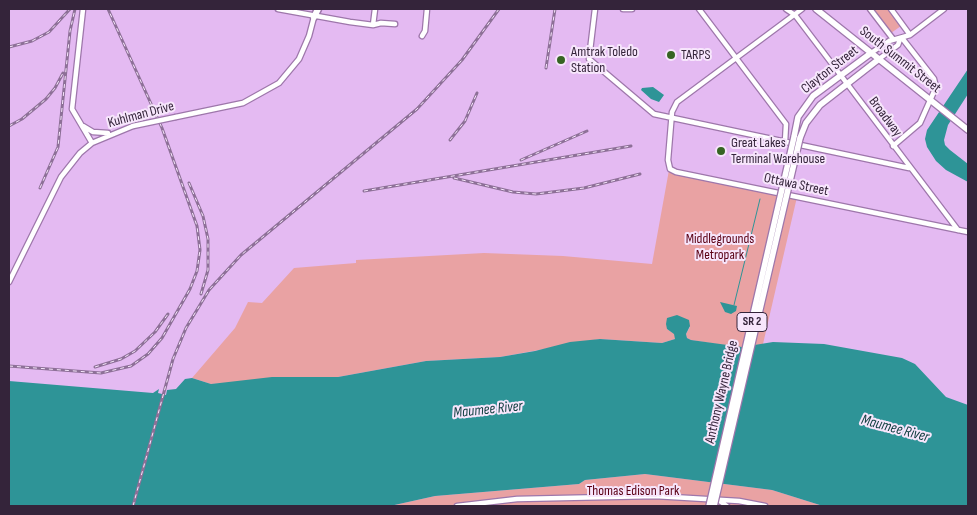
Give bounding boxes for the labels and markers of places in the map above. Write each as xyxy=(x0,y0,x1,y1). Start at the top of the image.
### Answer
place label: Amtrak Toledo Station xyxy=(571,44,638,76)
place label: TARPS xyxy=(681,47,710,63)
marker: TARPS xyxy=(665,49,677,61)
marker: Amtrak Toledo Station xyxy=(555,54,567,66)
place label: Great Lakes Terminal Warehouse xyxy=(731,135,825,168)
marker: Great Lakes Terminal Warehouse xyxy=(715,145,727,157)

